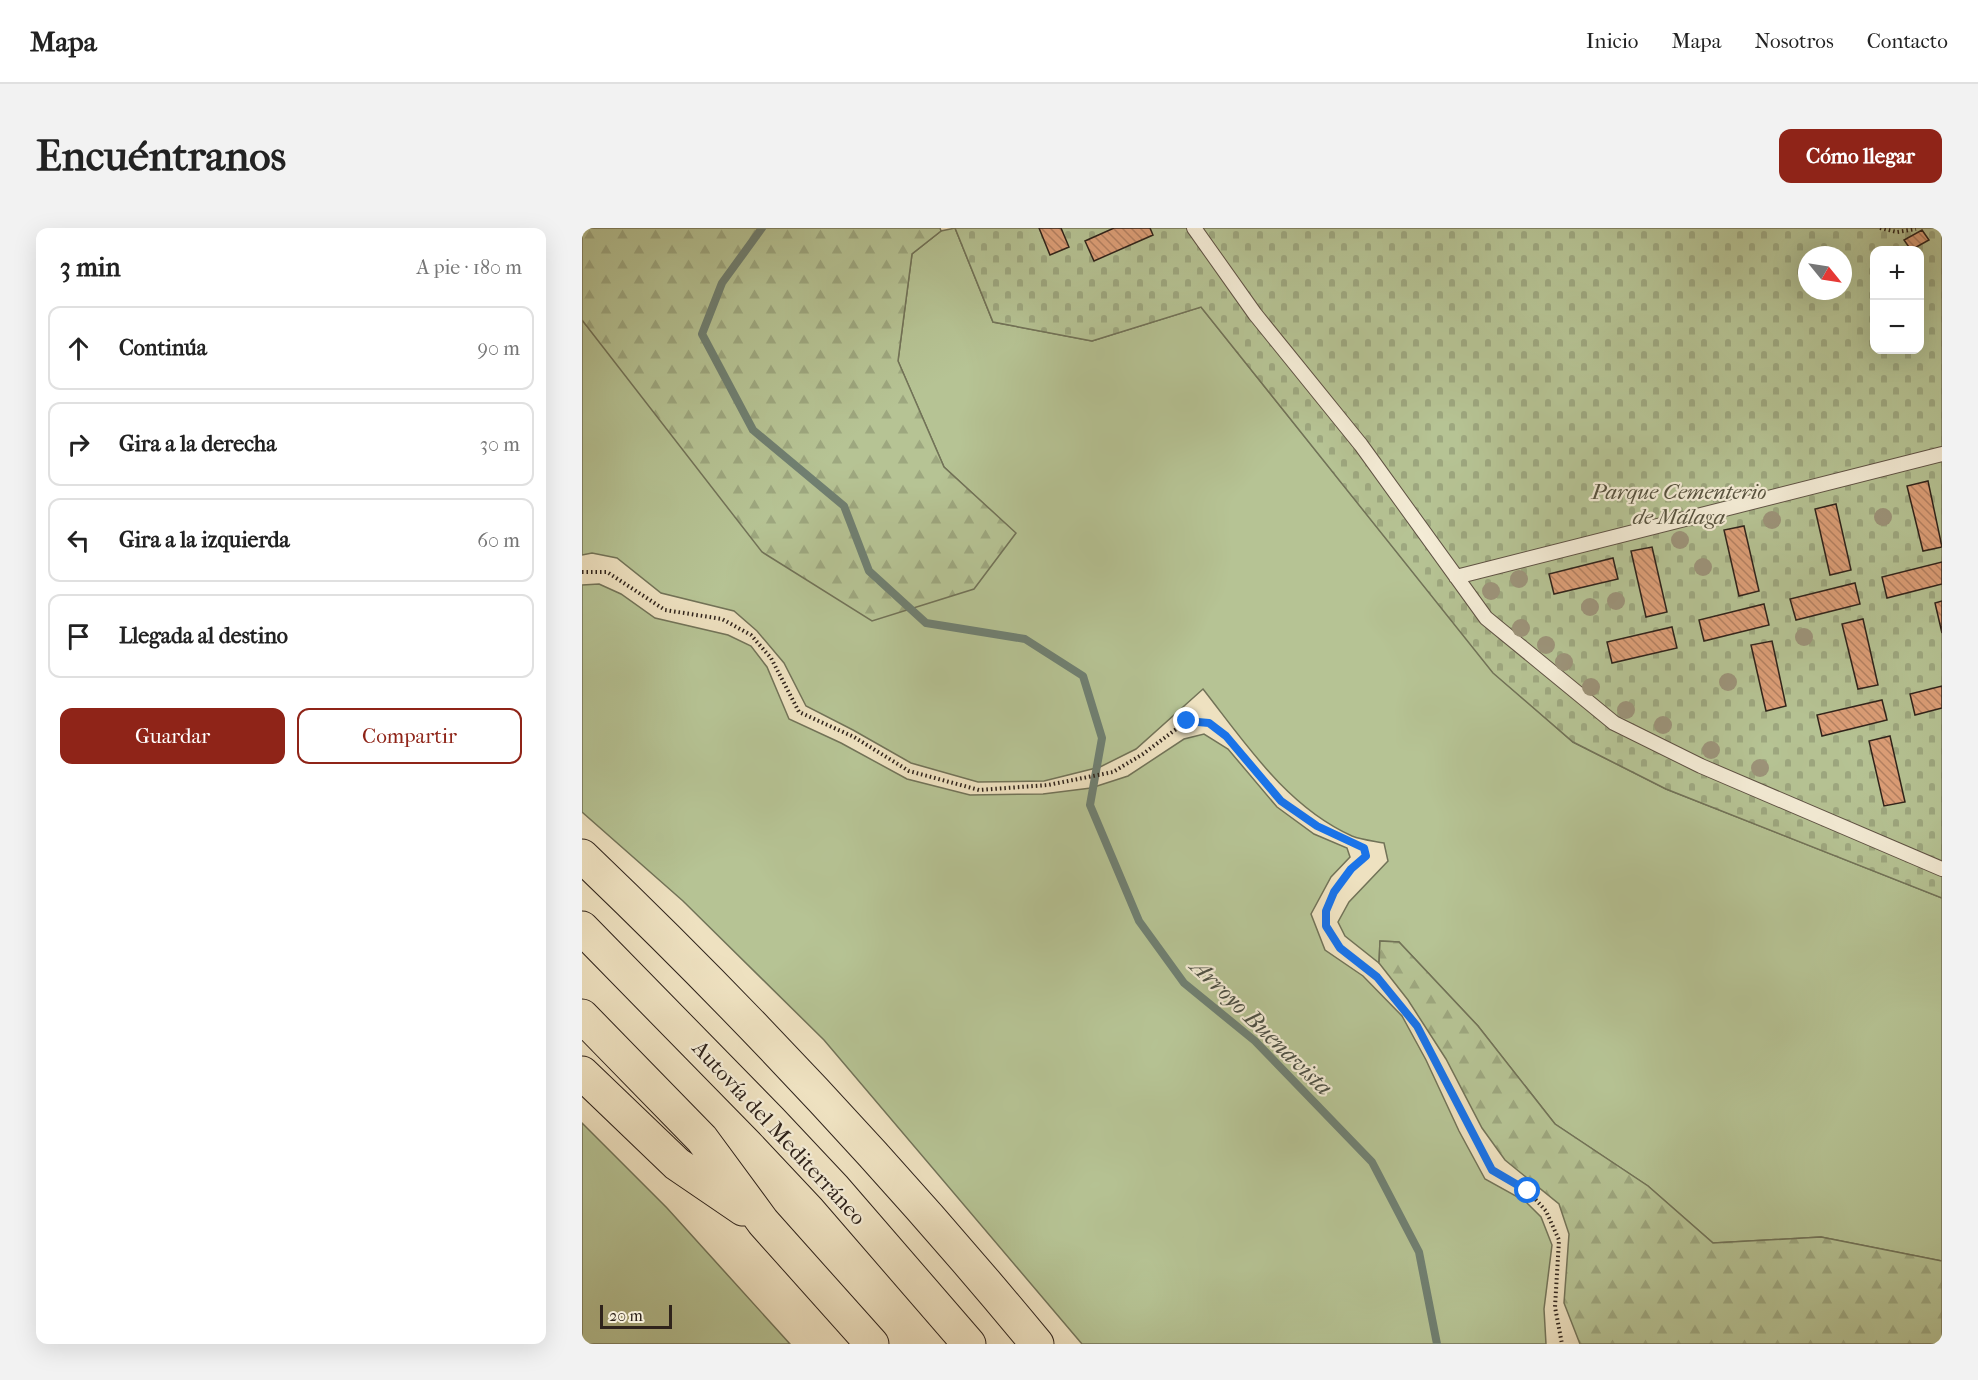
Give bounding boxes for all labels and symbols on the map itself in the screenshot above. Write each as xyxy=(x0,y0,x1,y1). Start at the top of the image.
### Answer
north arrow xyxy=(1798,246,1852,300)
park label: Parque Cementerio de Málaga xyxy=(1590,479,1767,530)
route end xyxy=(1173,707,1199,733)
water label: Arroyo Buenavista xyxy=(1184,951,1338,1101)
street label: Autovía del Mediterráneo xyxy=(686,1035,871,1231)
route start xyxy=(1514,1177,1540,1203)
scale bar xyxy=(600,1302,672,1330)

